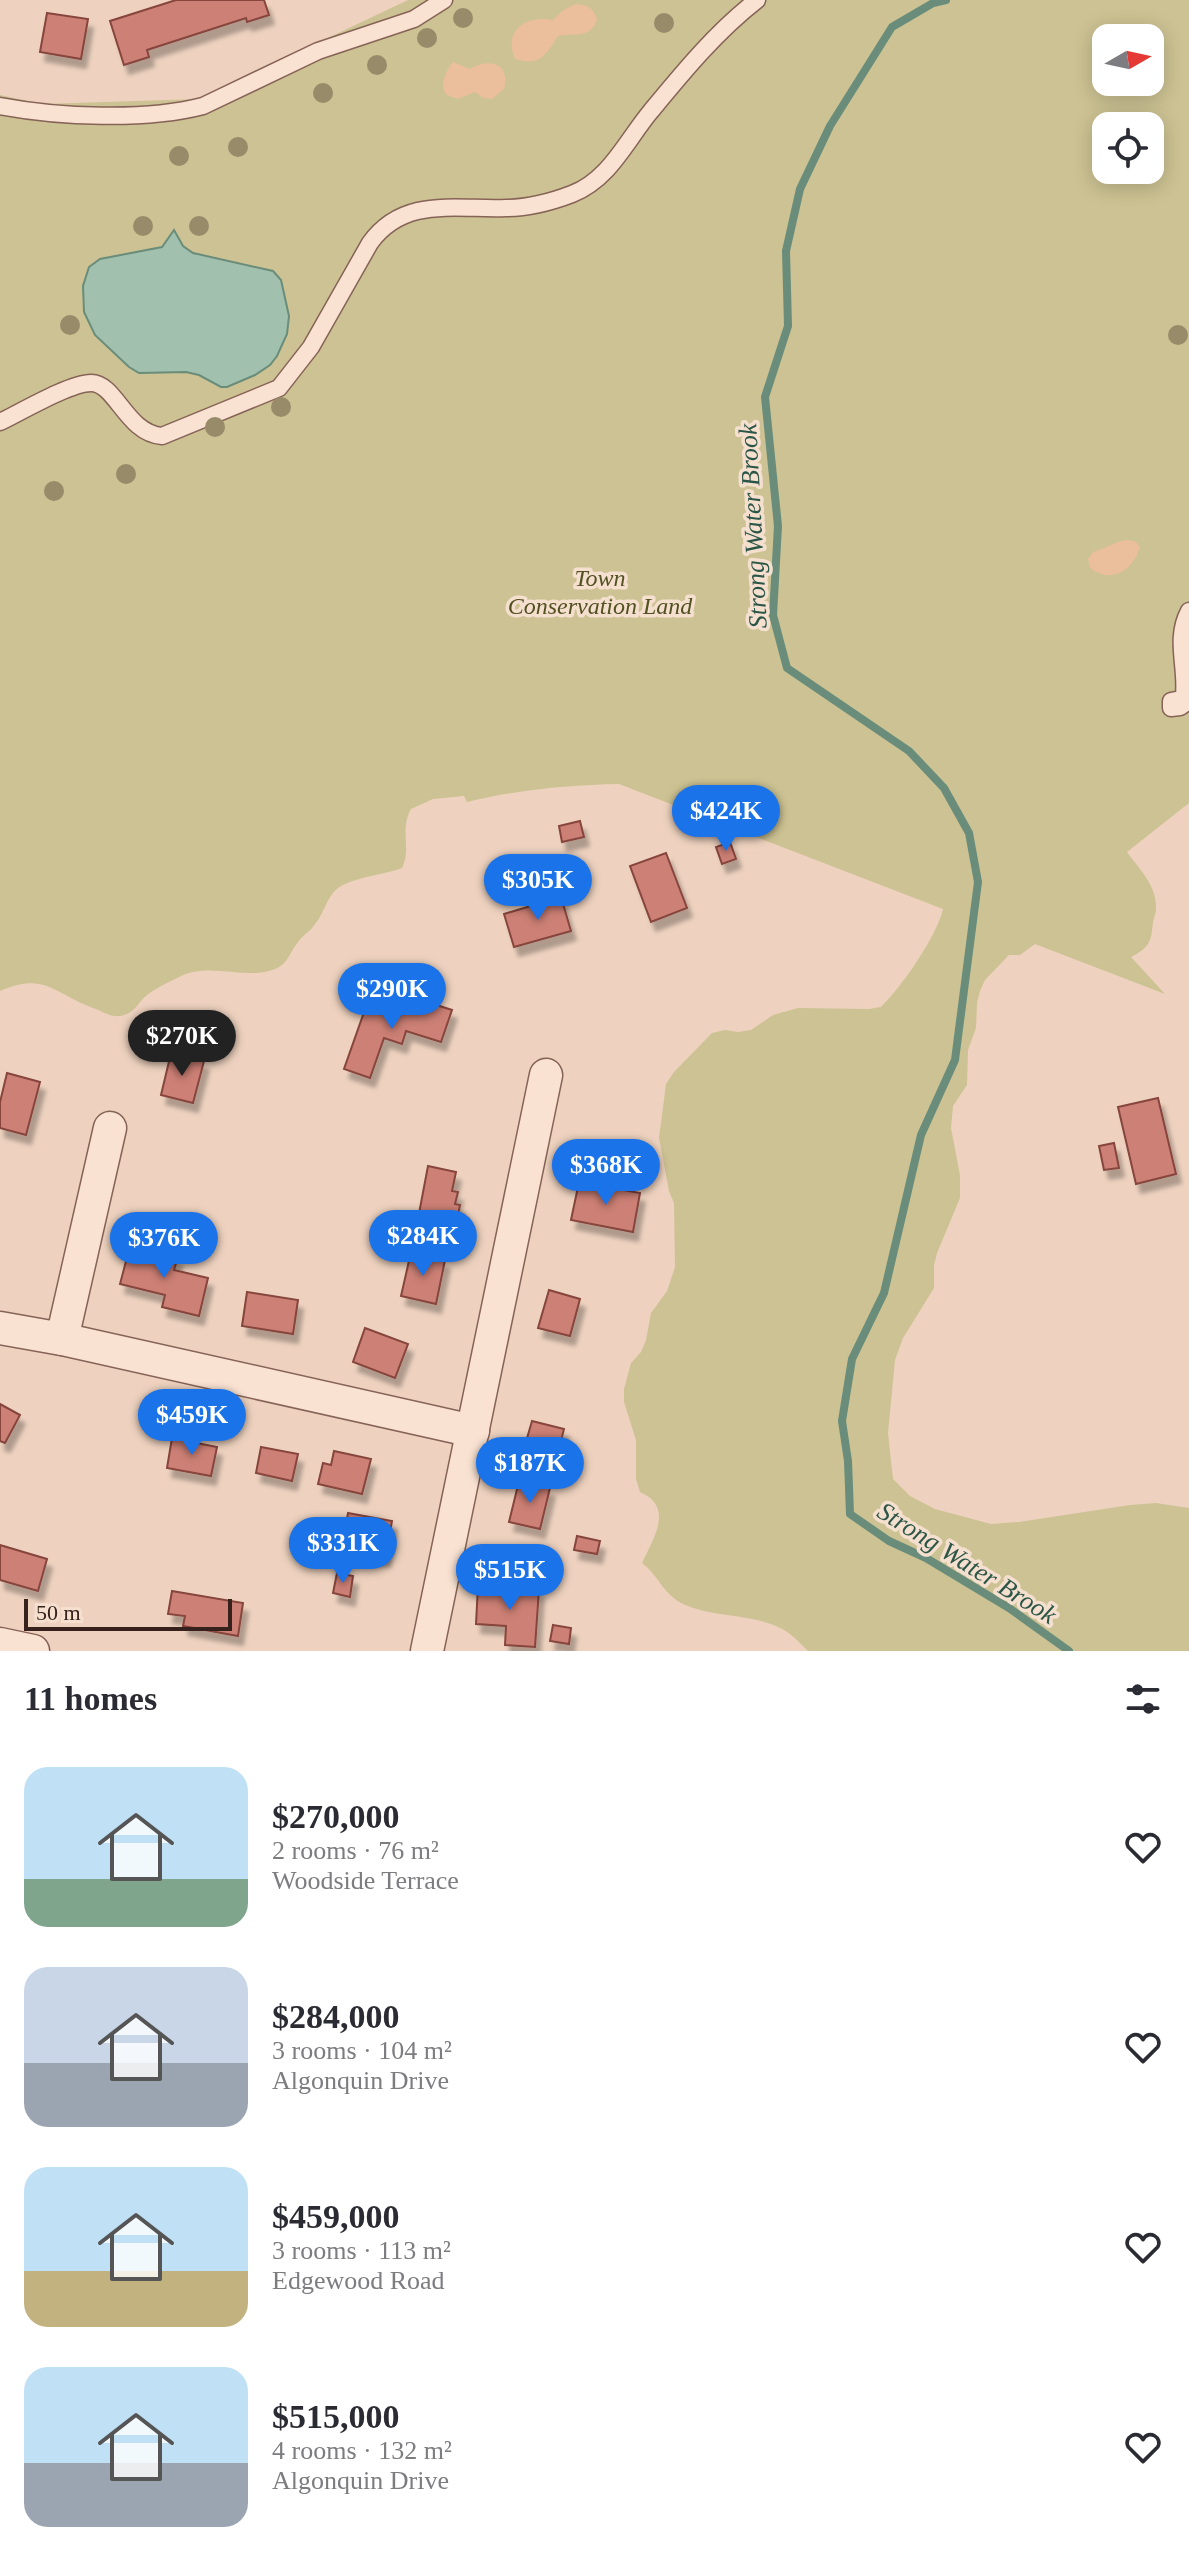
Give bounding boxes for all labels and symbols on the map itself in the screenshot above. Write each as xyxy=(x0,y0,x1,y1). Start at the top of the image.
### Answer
north arrow xyxy=(1092,24,1164,96)
water label: Strong Water Brook xyxy=(733,422,773,629)
park label: Town Conservation Land xyxy=(508,565,693,619)
pin: $424K xyxy=(670,785,782,853)
pin: $305K xyxy=(482,854,594,922)
pin: $290K xyxy=(336,963,448,1031)
pin: $270K xyxy=(126,1010,238,1078)
pin: $368K xyxy=(550,1139,662,1207)
pin: $284K xyxy=(367,1210,479,1278)
pin: $376K xyxy=(108,1212,220,1280)
pin: $459K xyxy=(136,1389,248,1457)
pin: $187K xyxy=(474,1437,586,1505)
water label: Strong Water Brook xyxy=(872,1496,1062,1630)
pin: $331K xyxy=(287,1517,399,1585)
pin: $515K xyxy=(454,1544,566,1612)
scale bar xyxy=(24,1595,232,1631)

